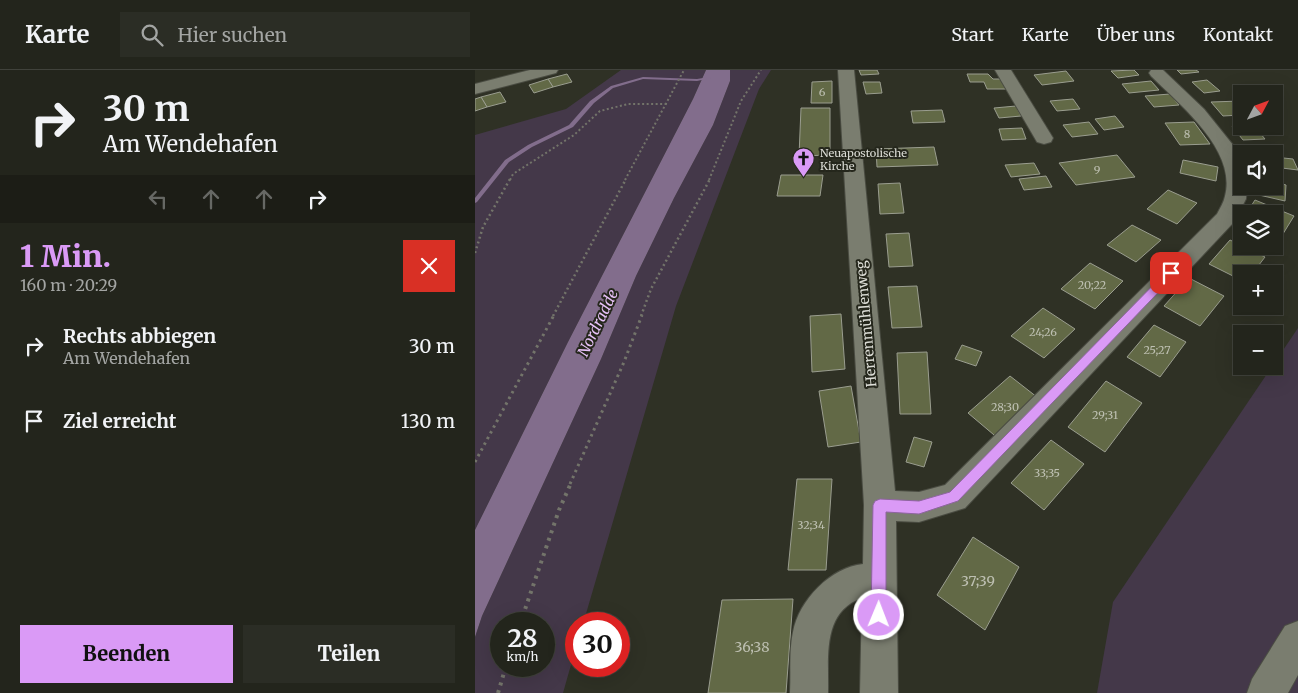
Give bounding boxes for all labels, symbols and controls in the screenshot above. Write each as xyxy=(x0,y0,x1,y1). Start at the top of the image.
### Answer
search box xyxy=(120,12,470,57)
text: Karte xyxy=(25,19,90,50)
icon: search xyxy=(138,21,166,49)
text: Hier suchen xyxy=(178,23,287,47)
text: Start xyxy=(951,23,994,46)
text: Karte xyxy=(1022,23,1069,46)
text: Über uns xyxy=(1097,23,1175,46)
text: Kontakt xyxy=(1203,23,1273,46)
house number: 6 xyxy=(819,85,826,99)
north arrow xyxy=(1233,85,1283,135)
map controls xyxy=(1233,85,1283,375)
text: 30 m xyxy=(103,87,189,131)
icon: right xyxy=(20,90,85,155)
house number: 8 xyxy=(1184,127,1191,141)
text: Am Wendehafen xyxy=(103,130,278,158)
button: sound xyxy=(1233,145,1283,195)
place label: Neuapostolische Kirche xyxy=(820,146,907,173)
church icon: Neuapostolische Kirche xyxy=(792,147,816,178)
house number: 9 xyxy=(1094,163,1101,177)
icon: left xyxy=(144,185,172,213)
icon: ahead xyxy=(197,185,225,213)
icon: ahead xyxy=(250,185,278,213)
icon: right xyxy=(303,185,331,213)
button: layers xyxy=(1233,205,1283,255)
text: 1 Min. xyxy=(20,237,111,275)
button: close xyxy=(403,240,455,292)
pin xyxy=(1150,252,1192,294)
icon: arrive xyxy=(1157,259,1185,287)
street label: Herrenmühlenweg xyxy=(851,260,880,388)
button: + xyxy=(1233,265,1283,315)
text: 160 m · 20:29 xyxy=(20,275,117,295)
house number: 20;22 xyxy=(1078,278,1106,292)
water label: Nordradde xyxy=(573,286,622,359)
text: Rechts abbiegen xyxy=(63,324,216,348)
house number: 24;26 xyxy=(1029,325,1057,339)
button: − xyxy=(1233,325,1283,375)
icon: right xyxy=(20,332,48,360)
text: 30 m xyxy=(409,334,455,358)
house number: 25;27 xyxy=(1143,343,1171,357)
text: Am Wendehafen xyxy=(63,348,190,368)
house number: 28;30 xyxy=(991,400,1019,414)
icon: arrive xyxy=(20,407,48,435)
house number: 29;31 xyxy=(1092,408,1118,422)
text: Ziel erreicht xyxy=(63,409,176,433)
text: 130 m xyxy=(401,409,455,433)
house number: 33;35 xyxy=(1034,466,1060,480)
house number: 32;34 xyxy=(797,518,825,532)
house number: 37;39 xyxy=(961,572,995,590)
position arrow xyxy=(852,588,904,640)
speed limit sign: 30 xyxy=(565,612,630,677)
text: 28 xyxy=(507,622,538,654)
button: Beenden xyxy=(20,625,233,683)
button: Teilen xyxy=(243,625,455,683)
house number: 36;38 xyxy=(734,638,770,656)
text: km/h xyxy=(507,649,538,664)

